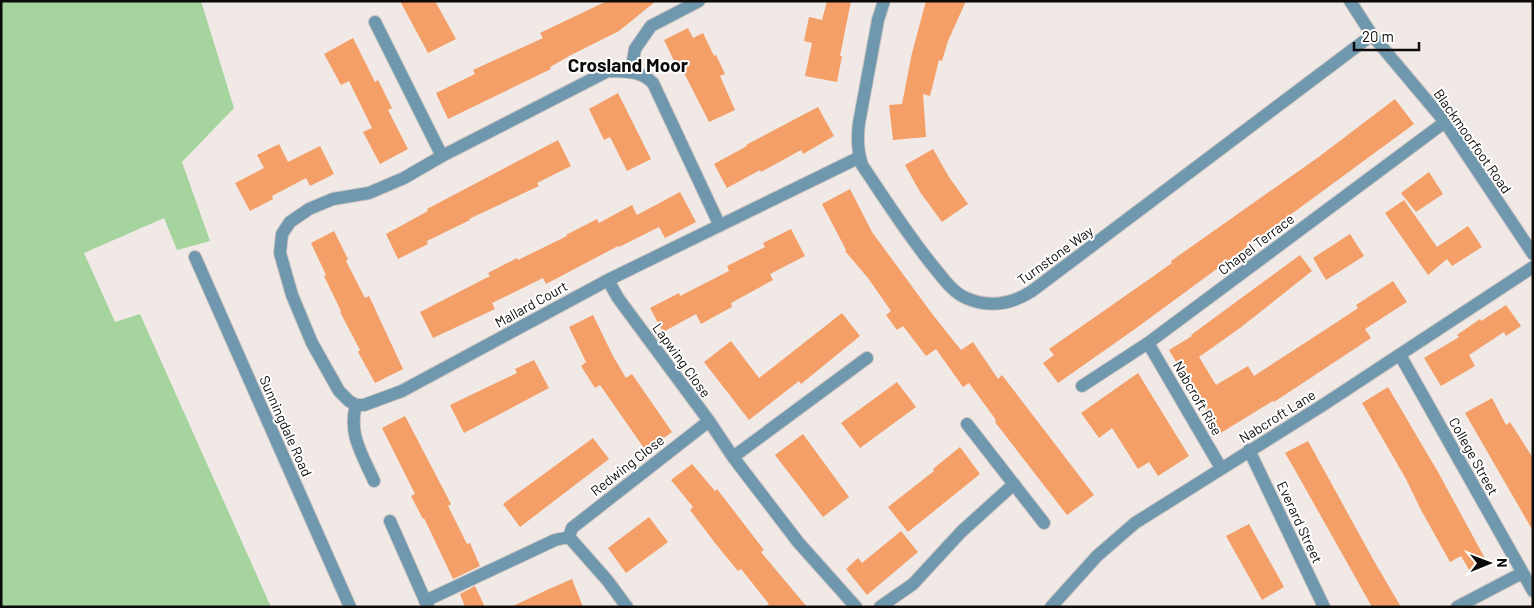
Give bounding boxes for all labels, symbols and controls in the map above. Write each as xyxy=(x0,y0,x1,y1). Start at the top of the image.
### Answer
scale bar xyxy=(1354,20,1419,52)
text: 20 m xyxy=(1362,27,1394,45)
district label: Crosland Moor xyxy=(568,53,689,76)
street label: Blackmoorfoot Road xyxy=(1431,85,1515,197)
street label: Chapel Terrace xyxy=(1215,210,1297,278)
street label: Turnstone Way xyxy=(1014,221,1097,288)
street label: Mallard Court xyxy=(492,277,570,331)
street label: Lapwing Close xyxy=(649,320,715,400)
street label: Nabcroft Rise xyxy=(1170,358,1226,438)
street label: Sunningdale Road xyxy=(256,373,316,479)
street label: Nabcroft Lane xyxy=(1236,386,1318,446)
street label: College Street xyxy=(1446,414,1502,498)
street label: Redwing Close xyxy=(587,431,667,499)
street label: Everard Street xyxy=(1274,478,1326,566)
north arrow xyxy=(1464,538,1514,588)
text: N xyxy=(1494,558,1511,568)

